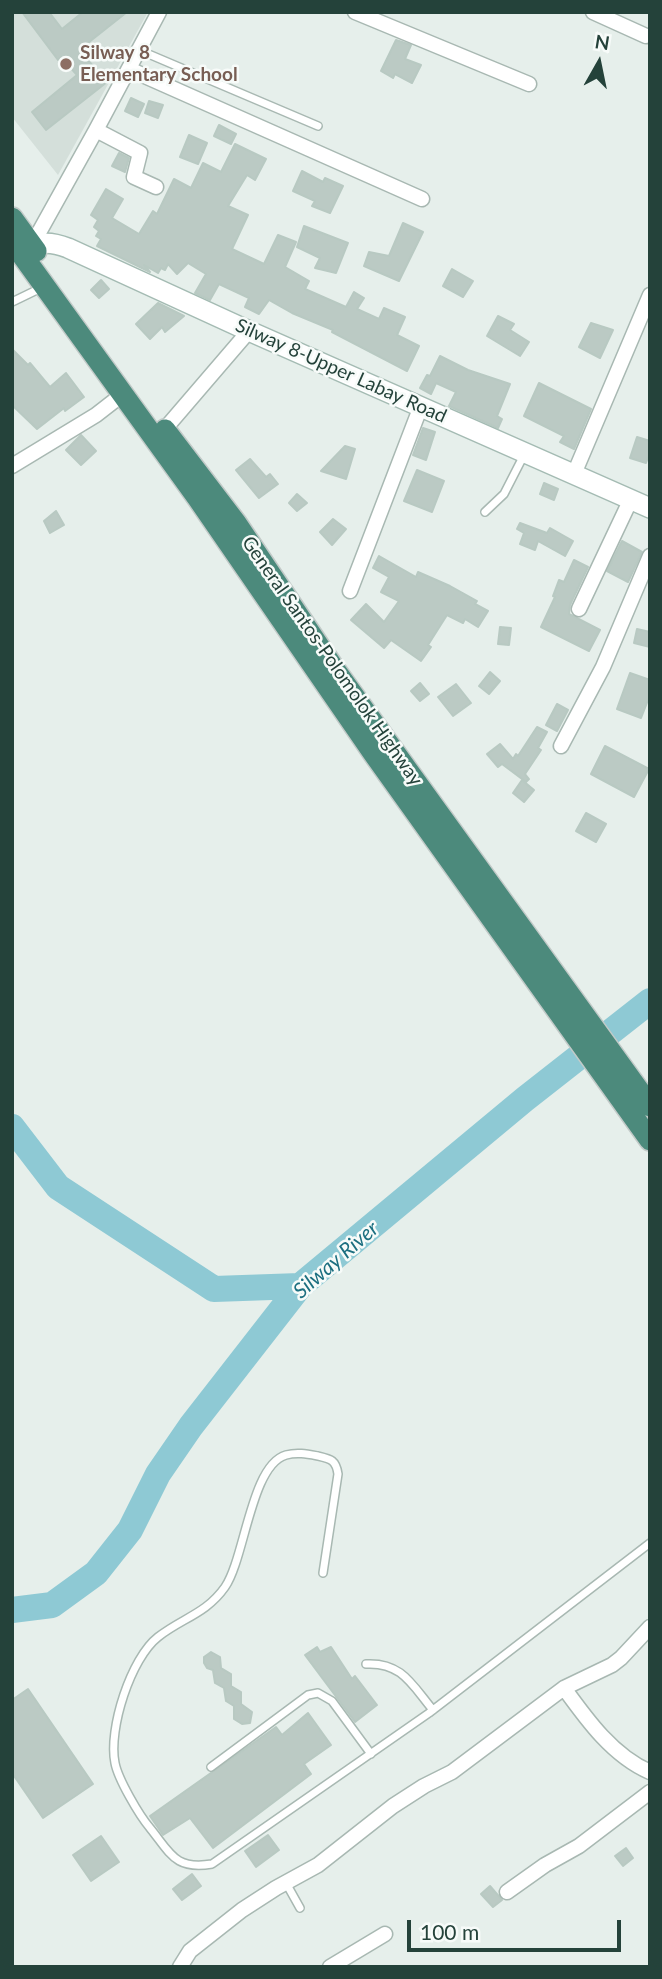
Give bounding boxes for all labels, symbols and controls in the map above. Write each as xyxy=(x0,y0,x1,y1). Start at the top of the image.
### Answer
north arrow xyxy=(564,28,634,98)
text: N xyxy=(593,29,611,54)
place label: Silway 8 Elementary School xyxy=(80,42,238,86)
marker: Silway 8 Elementary School xyxy=(58,56,74,72)
street label: Silway 8-Upper Labay Road xyxy=(232,314,450,428)
street label: General Santos-Polomolok Highway xyxy=(237,532,427,790)
water label: Silway River xyxy=(288,1216,384,1304)
scale bar xyxy=(410,1906,624,1950)
text: 100 m xyxy=(420,1919,479,1944)

